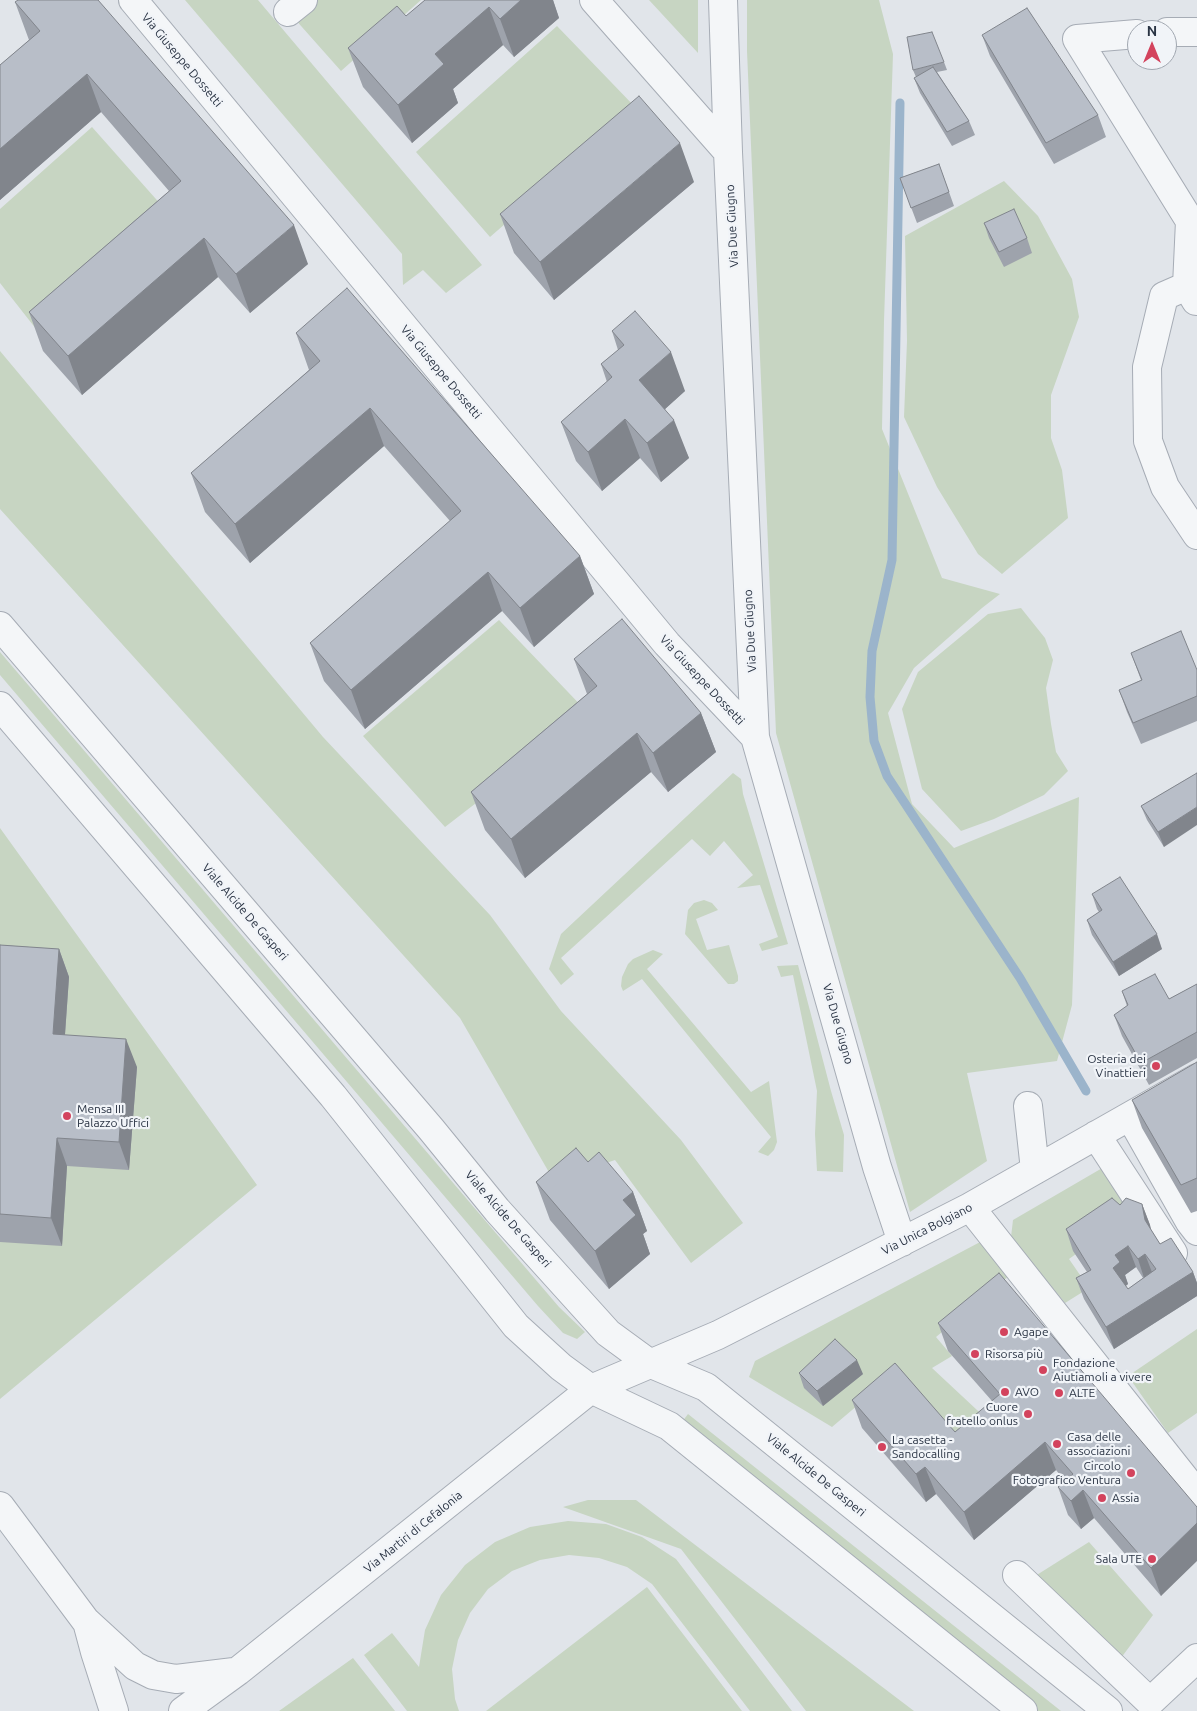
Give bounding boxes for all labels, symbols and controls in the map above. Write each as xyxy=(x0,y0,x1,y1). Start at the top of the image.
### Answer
street label: Via Giuseppe Dossetti xyxy=(139,10,225,110)
north arrow xyxy=(1127,20,1177,70)
text: N xyxy=(1147,23,1157,39)
street label: Via Due Giugno xyxy=(723,184,741,268)
street label: Via Giuseppe Dossetti xyxy=(398,322,484,422)
street label: Via Due Giugno xyxy=(741,589,759,673)
street label: Via Giuseppe Dossetti xyxy=(657,632,747,728)
street label: Viale Alcide De Gasperi xyxy=(199,861,291,963)
street label: Via Due Giugno xyxy=(820,982,856,1066)
place label: Osteria dei Vinattieri xyxy=(1087,1052,1146,1080)
marker: Osteria dei Vinattieri xyxy=(1150,1060,1162,1072)
place label: Mensa III Palazzo Uffici xyxy=(77,1102,149,1130)
marker: Mensa III Palazzo Uffici xyxy=(61,1110,73,1122)
street label: Viale Alcide De Gasperi xyxy=(462,1168,554,1270)
street label: Via Unica Bolgiano xyxy=(879,1200,975,1258)
place label: Agape xyxy=(1014,1325,1048,1339)
marker: Agape xyxy=(998,1326,1010,1338)
place label: Risorsa più xyxy=(985,1347,1043,1361)
marker: Risorsa più xyxy=(969,1348,981,1360)
place label: Fondazione Aiutiamoli a vivere xyxy=(1053,1356,1152,1384)
marker: Fondazione Aiutiamoli a vivere xyxy=(1037,1364,1049,1376)
place label: AVO xyxy=(1015,1385,1039,1399)
marker: AVO xyxy=(999,1386,1011,1398)
place label: ALTE xyxy=(1069,1386,1095,1400)
marker: ALTE xyxy=(1053,1387,1065,1399)
place label: Cuore fratello onlus xyxy=(946,1400,1018,1428)
marker: Cuore fratello onlus xyxy=(1022,1408,1034,1420)
street label: Viale Alcide De Gasperi xyxy=(763,1430,869,1520)
place label: Casa delle associazioni xyxy=(1067,1430,1130,1458)
place label: La casetta - Sandocalling xyxy=(892,1433,960,1461)
marker: Casa delle associazioni xyxy=(1051,1438,1063,1450)
marker: La casetta - Sandocalling xyxy=(876,1441,888,1453)
place label: Circolo Fotografico Ventura xyxy=(1013,1459,1121,1487)
marker: Circolo Fotografico Ventura xyxy=(1125,1467,1137,1479)
street label: Via Martiri di Cefalonia xyxy=(361,1488,465,1576)
place label: Assia xyxy=(1112,1491,1139,1505)
marker: Assia xyxy=(1096,1492,1108,1504)
place label: Sala UTE xyxy=(1096,1552,1142,1566)
marker: Sala UTE xyxy=(1146,1553,1158,1565)

